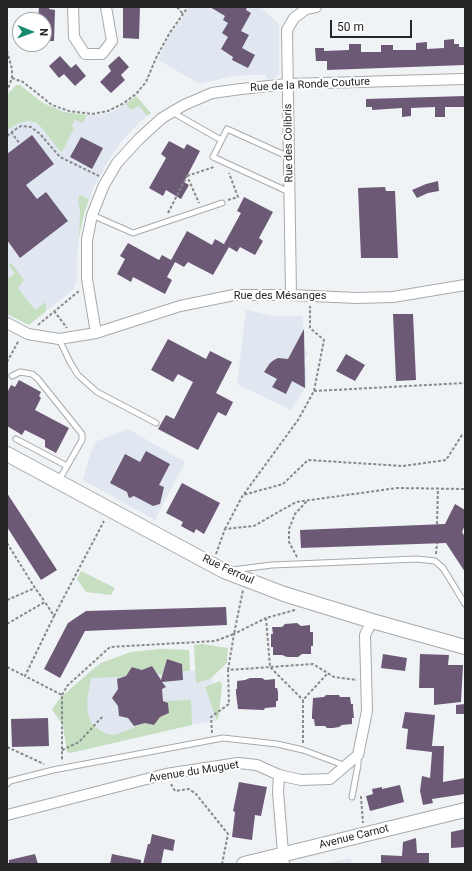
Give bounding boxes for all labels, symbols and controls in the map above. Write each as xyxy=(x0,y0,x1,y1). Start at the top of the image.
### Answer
north arrow xyxy=(12,12,52,52)
scale bar xyxy=(332,12,414,38)
text: 50 m xyxy=(337,20,364,34)
text: N xyxy=(37,28,50,36)
street label: Rue de la Ronde Couture xyxy=(250,75,370,95)
street label: Rue des Colibris xyxy=(282,103,296,183)
street label: Rue des Mésanges xyxy=(234,289,326,303)
street label: Rue Ferroul xyxy=(200,552,256,588)
street label: Avenue du Muguet xyxy=(148,758,240,786)
street label: Avenue Carnot xyxy=(318,822,390,852)

